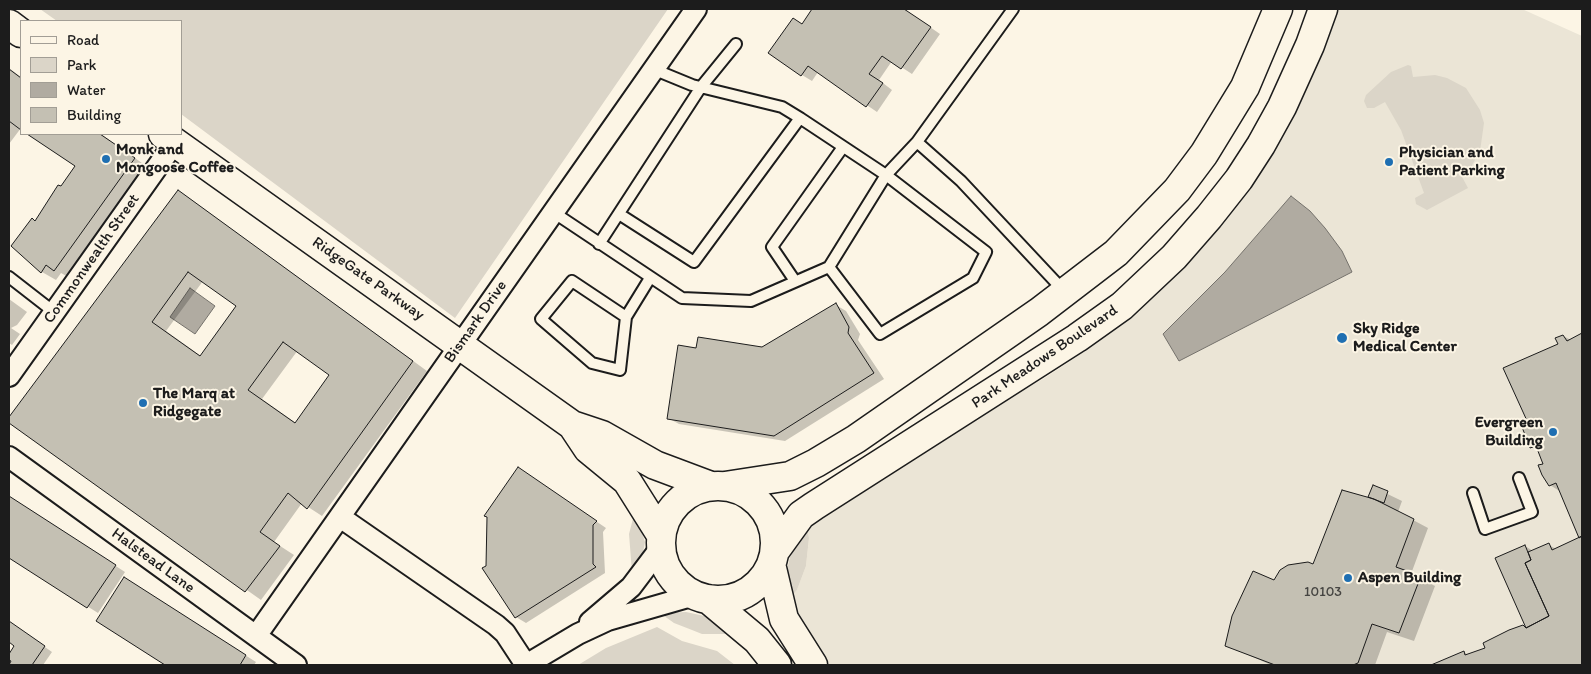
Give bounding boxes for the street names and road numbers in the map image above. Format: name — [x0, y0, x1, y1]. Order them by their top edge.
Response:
street label: Commonwealth Street — [40, 190, 144, 328]
street label: RidgeGate Parkway — [308, 233, 428, 325]
street label: Bismark Drive — [440, 277, 512, 367]
street label: Park Meadows Boulevard — [968, 301, 1122, 413]
street label: Halstead Lane — [108, 524, 198, 598]

